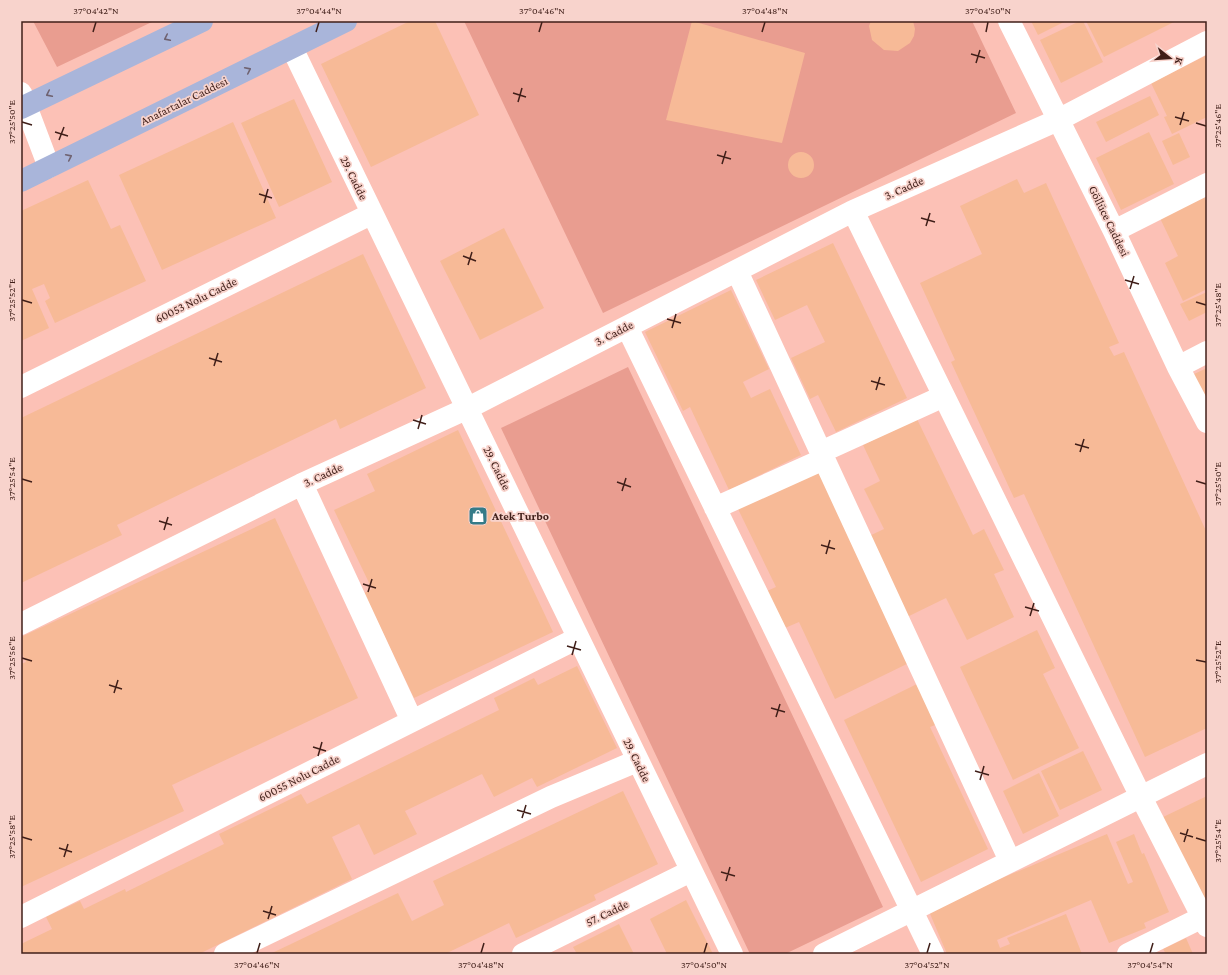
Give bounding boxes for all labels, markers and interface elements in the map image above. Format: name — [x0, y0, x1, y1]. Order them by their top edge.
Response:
text: 37°04'42"N — [73, 5, 119, 16]
text: 37°04'44"N — [296, 5, 342, 16]
text: 37°04'46"N — [519, 5, 565, 16]
text: 37°04'48"N — [742, 5, 788, 16]
text: 37°04'50"N — [965, 5, 1011, 16]
one-way arrow — [163, 33, 171, 41]
north arrow — [1150, 38, 1190, 78]
text: K — [1173, 56, 1186, 67]
one-way arrow — [244, 67, 252, 74]
street label: Anafartalar Caddesi — [138, 74, 230, 128]
one-way arrow — [46, 89, 54, 97]
text: 37°25'50"E — [6, 99, 17, 144]
text: 37°25'46"E — [1212, 104, 1223, 148]
one-way arrow — [64, 154, 72, 162]
street label: 29. Cadde — [337, 154, 371, 202]
street label: 3. Cadde — [882, 173, 926, 203]
street label: Göllüce Caddesi — [1086, 183, 1132, 259]
street label: 60053 Nolu Cadde — [153, 274, 239, 326]
text: 37°25'52"E — [6, 278, 17, 321]
text: 37°25'48"E — [1212, 282, 1223, 327]
street label: 3. Cadde — [593, 317, 635, 349]
street label: 29. Cadde — [480, 444, 514, 492]
text: 37°25'54"E — [6, 457, 17, 501]
street label: 3. Cadde — [301, 460, 345, 490]
text: 37°25'50"E — [1212, 461, 1223, 506]
shop icon: Atek Turbo — [467, 505, 489, 527]
place label: Atek Turbo — [491, 509, 549, 523]
text: 37°25'56"E — [6, 636, 17, 680]
text: 37°25'52"E — [1212, 640, 1223, 683]
street label: 29. Cadde — [620, 736, 654, 784]
street label: 60055 Nolu Cadde — [256, 752, 342, 804]
text: 37°25'58"E — [6, 815, 17, 859]
text: 37°25'54"E — [1212, 819, 1223, 863]
street label: 57. Cadde — [583, 897, 631, 929]
text: 37°04'46"N — [234, 959, 280, 970]
text: 37°04'48"N — [458, 959, 504, 970]
text: 37°04'50"N — [681, 959, 727, 970]
text: 37°04'52"N — [904, 959, 950, 970]
text: 37°04'54"N — [1127, 959, 1173, 970]

